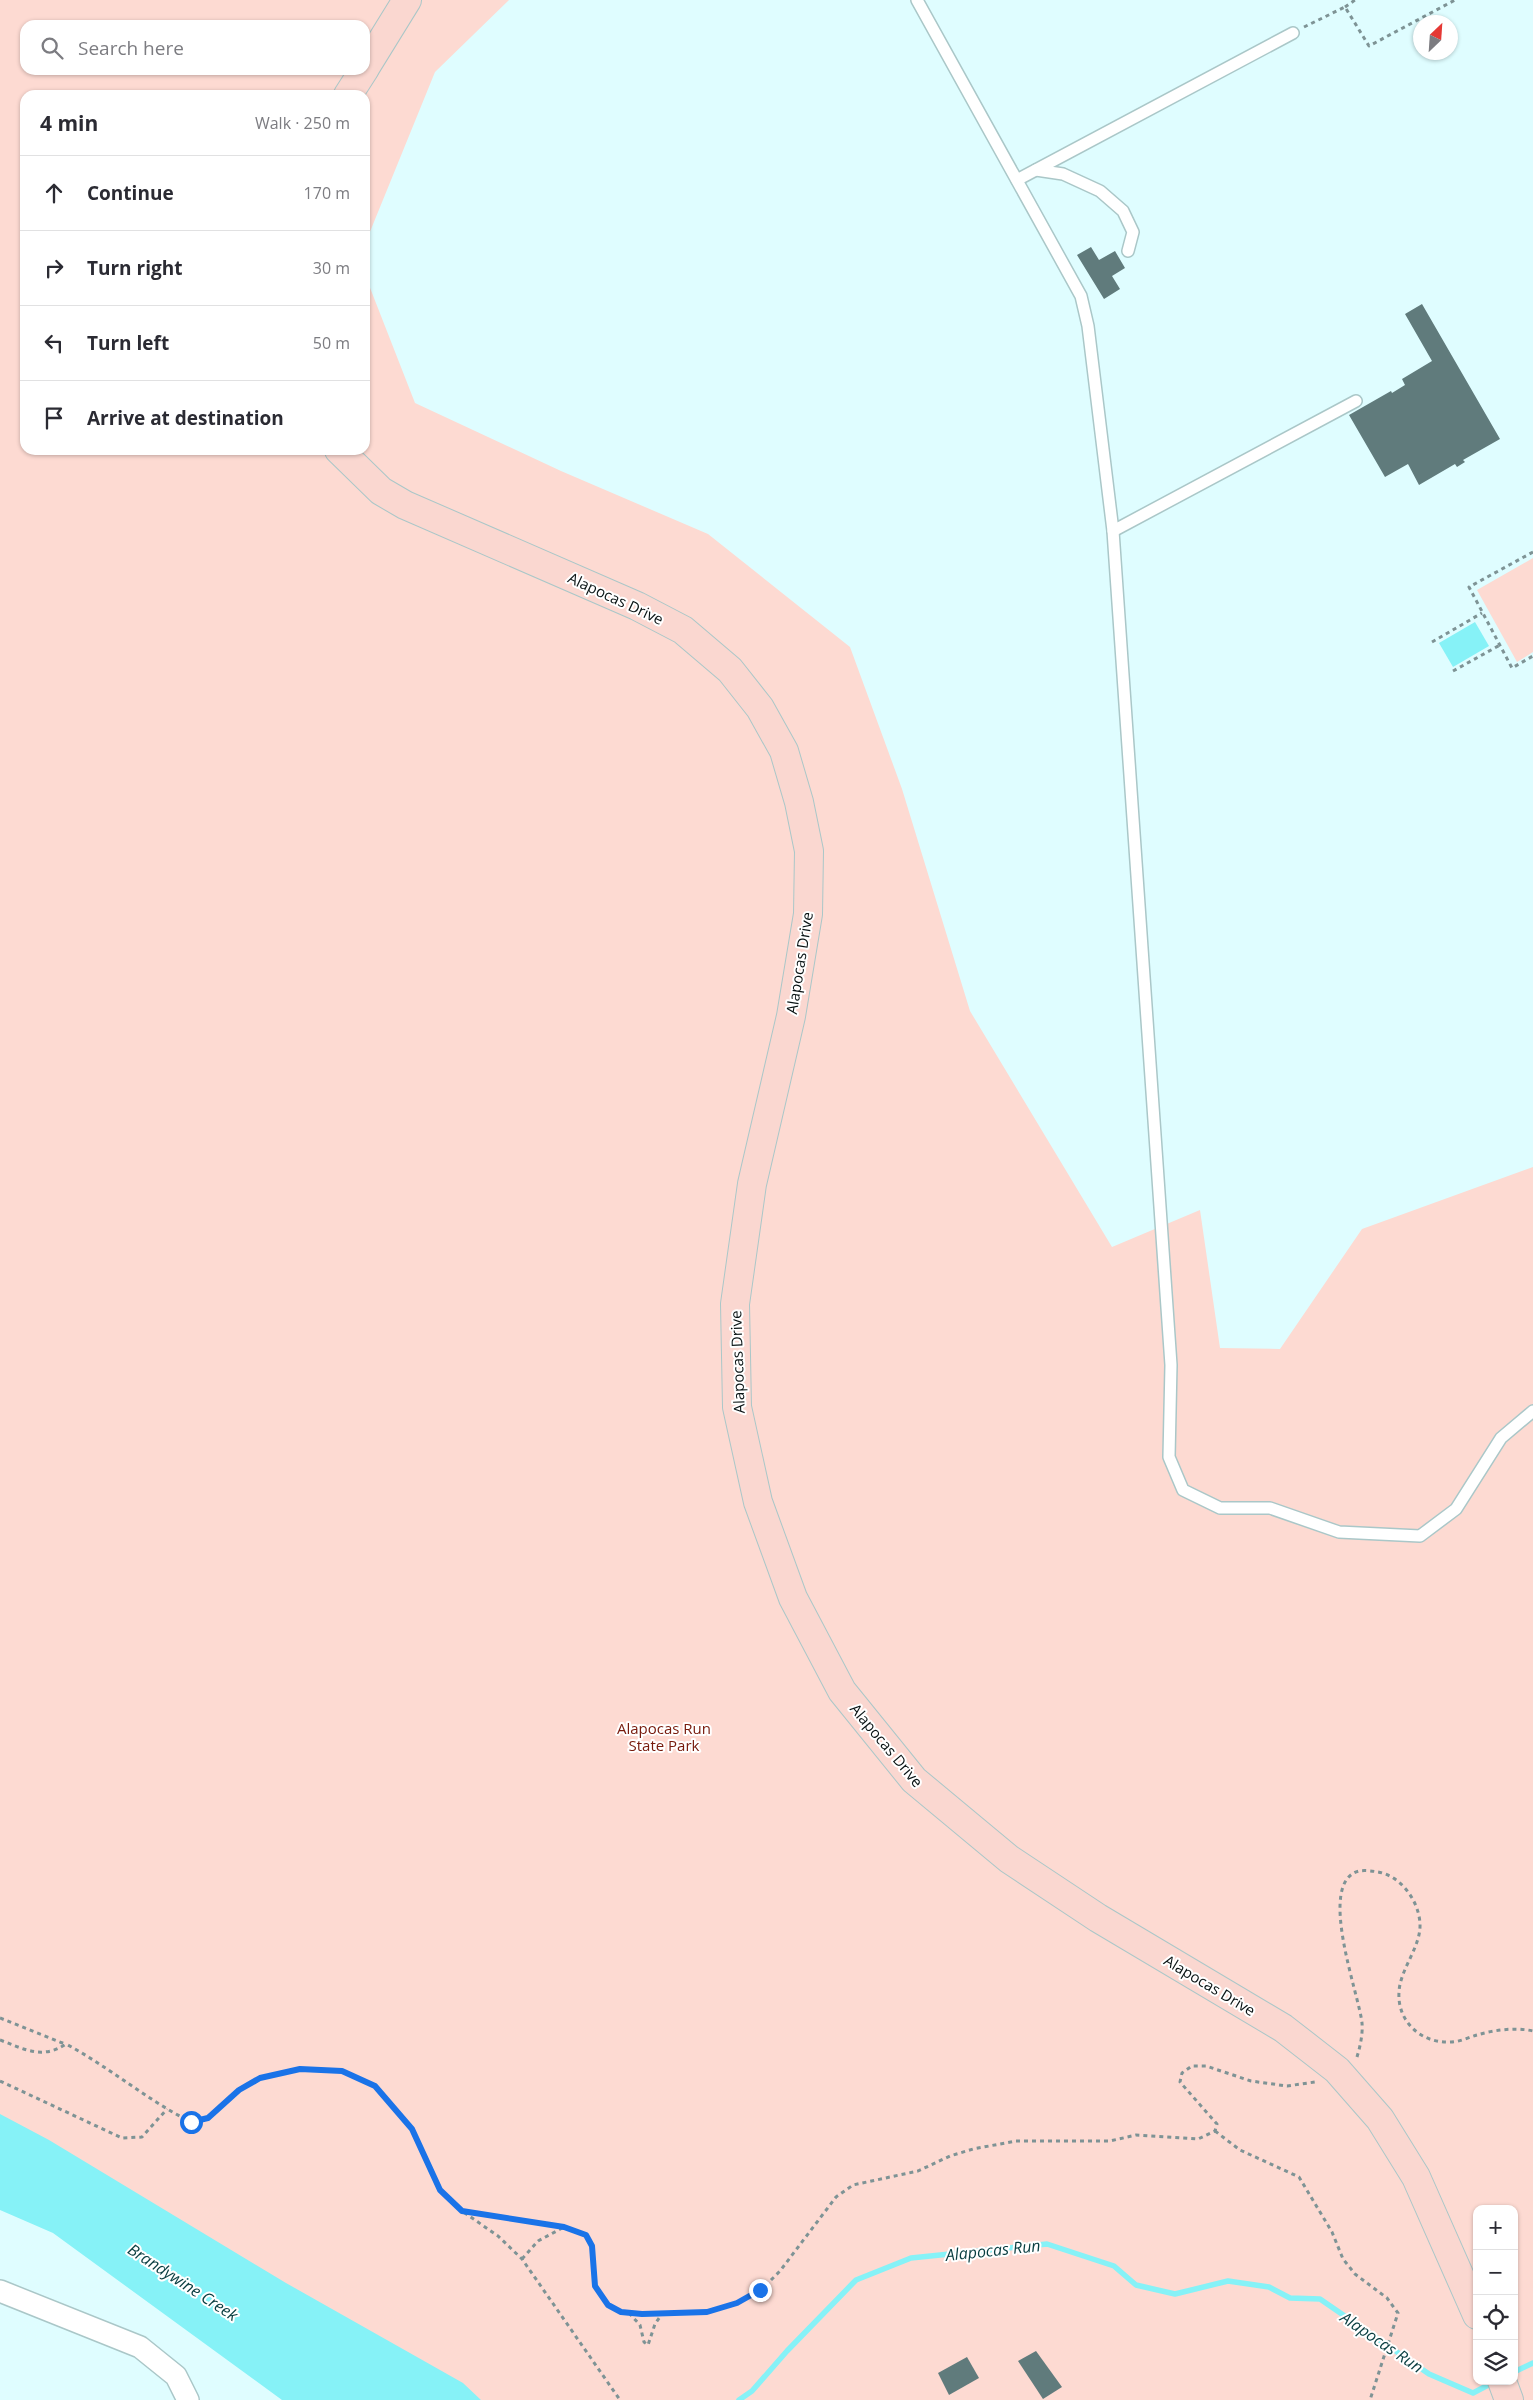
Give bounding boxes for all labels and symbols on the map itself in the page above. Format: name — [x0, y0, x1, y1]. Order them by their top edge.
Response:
north arrow — [1413, 15, 1458, 60]
street label: Alapocas Drive — [565, 567, 667, 629]
street label: Alapocas Drive — [781, 911, 817, 1015]
street label: Alapocas Drive — [725, 1310, 749, 1414]
street label: Alapocas Drive — [846, 1699, 928, 1791]
park label: Alapocas Run State Park — [617, 1718, 711, 1755]
street label: Alapocas Drive — [1161, 1950, 1259, 2020]
route start — [180, 2111, 203, 2134]
water label: Alapocas Run — [943, 2234, 1042, 2266]
water label: Brandywine Creek — [124, 2238, 243, 2326]
route end — [749, 2279, 772, 2302]
water label: Alapocas Run — [1336, 2306, 1428, 2378]

